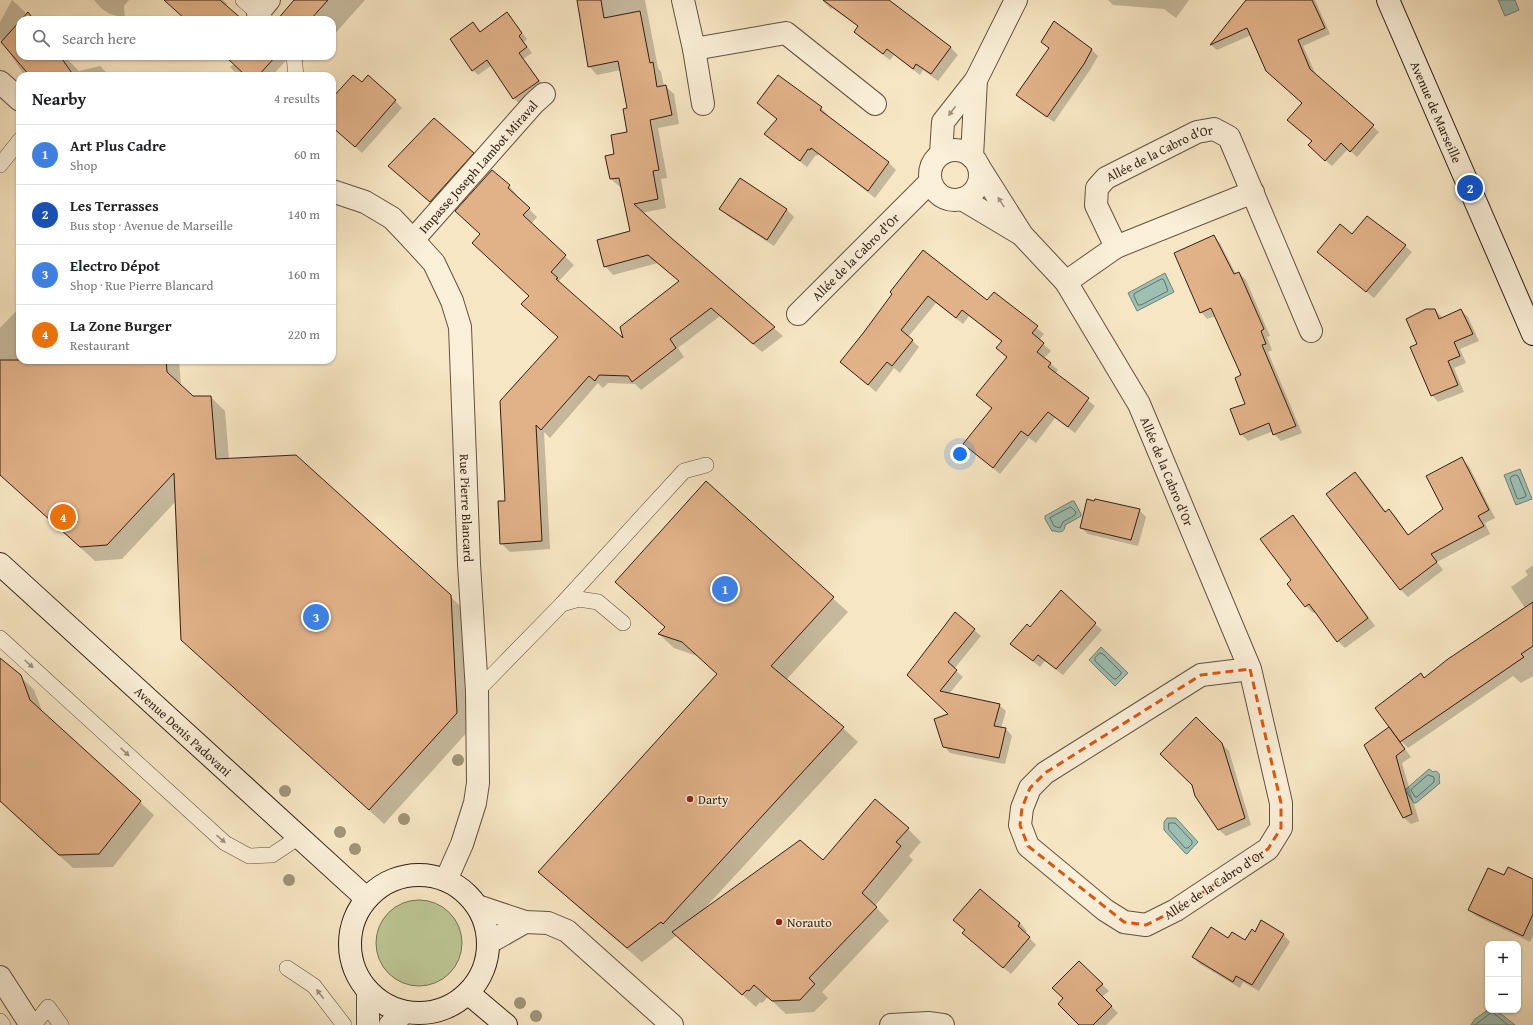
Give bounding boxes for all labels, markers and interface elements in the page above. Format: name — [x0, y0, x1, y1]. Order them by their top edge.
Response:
search box — [16, 16, 336, 60]
icon: search — [30, 27, 52, 49]
text: Search here — [62, 28, 136, 49]
street label: Avenue de Marseille — [1406, 58, 1467, 166]
text: Nearby — [32, 86, 86, 111]
text: 4 results — [274, 89, 320, 108]
street label: Impasse Joseph Lambot Miraval — [414, 96, 542, 238]
one-way arrow — [948, 105, 956, 116]
street label: Allée de la Cabro d'Or — [1103, 120, 1215, 187]
text: Art Plus Cadre — [70, 135, 166, 156]
text: 1 — [42, 145, 48, 164]
text: 60 m — [294, 145, 320, 164]
text: Shop — [70, 156, 97, 175]
pin: 2 — [1457, 173, 1483, 203]
text: Les Terrasses — [70, 195, 159, 216]
one-way arrow — [997, 196, 1005, 207]
text: 2 — [42, 205, 48, 224]
text: 140 m — [288, 205, 320, 224]
street label: Allée de la Cabro d'Or — [807, 208, 904, 305]
text: Bus stop · Avenue de Marseille — [70, 216, 233, 235]
text: Electro Dépot — [70, 255, 160, 276]
text: 3 — [42, 265, 48, 284]
text: 160 m — [288, 265, 320, 284]
text: Shop · Rue Pierre Blancard — [70, 276, 213, 295]
text: La Zone Burger — [70, 315, 172, 336]
text: 4 — [42, 325, 48, 344]
text: 220 m — [288, 325, 320, 344]
text: Restaurant — [70, 336, 130, 355]
street label: Allée de la Cabro d'Or — [1135, 414, 1198, 530]
your location — [950, 444, 970, 464]
street label: Rue Pierre Blancard — [455, 453, 478, 562]
pin: 4 — [50, 502, 76, 532]
pin: 1 — [712, 574, 738, 604]
pin: 3 — [303, 602, 329, 632]
one-way arrow — [24, 659, 34, 669]
street label: Avenue Denis Padovani — [130, 682, 236, 781]
one-way arrow — [120, 747, 130, 756]
place label: Darty — [698, 790, 729, 809]
marker: Darty — [685, 794, 695, 804]
one-way arrow — [216, 834, 226, 844]
street label: Allée de la Cabro d'Or — [1160, 844, 1269, 924]
place label: Norauto — [787, 913, 832, 932]
marker: Norauto — [774, 917, 784, 927]
map controls — [1485, 941, 1521, 1013]
button: + — [1485, 941, 1521, 977]
button: − — [1485, 977, 1521, 1013]
one-way arrow — [316, 988, 324, 999]

